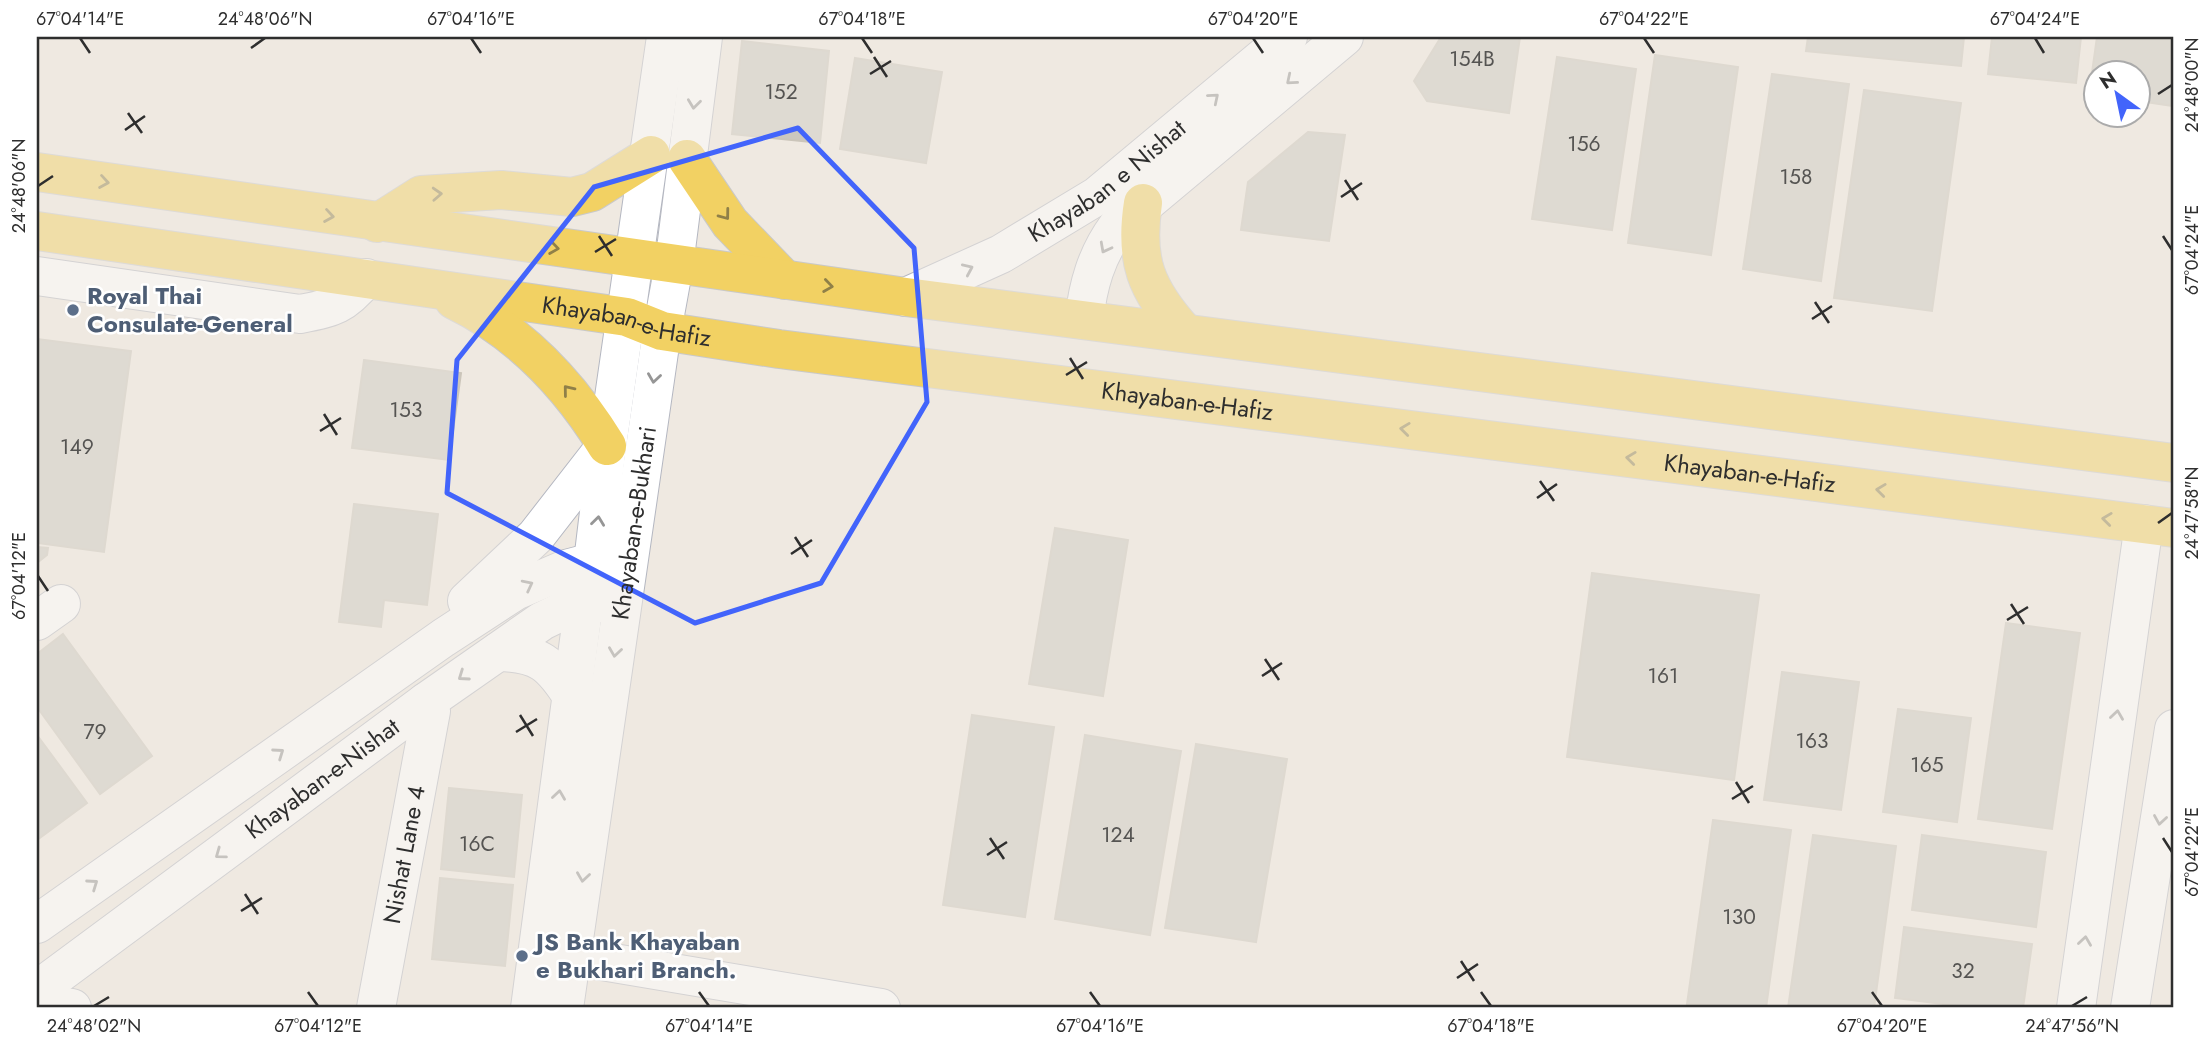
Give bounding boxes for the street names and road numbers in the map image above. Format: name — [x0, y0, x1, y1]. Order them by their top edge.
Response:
street label: Khayaban e Nishat — [1021, 111, 1193, 251]
street label: Khayaban-e-Hafiz — [540, 287, 714, 355]
street label: Khayaban-e-Hafiz — [1099, 373, 1275, 429]
street label: Khayaban-e-Bukhari — [602, 424, 665, 622]
street label: Khayaban-e-Hafiz — [1662, 445, 1838, 501]
street label: Khayaban-e-Nishat — [237, 709, 407, 847]
street label: Nishat Lane 4 — [374, 782, 434, 927]

